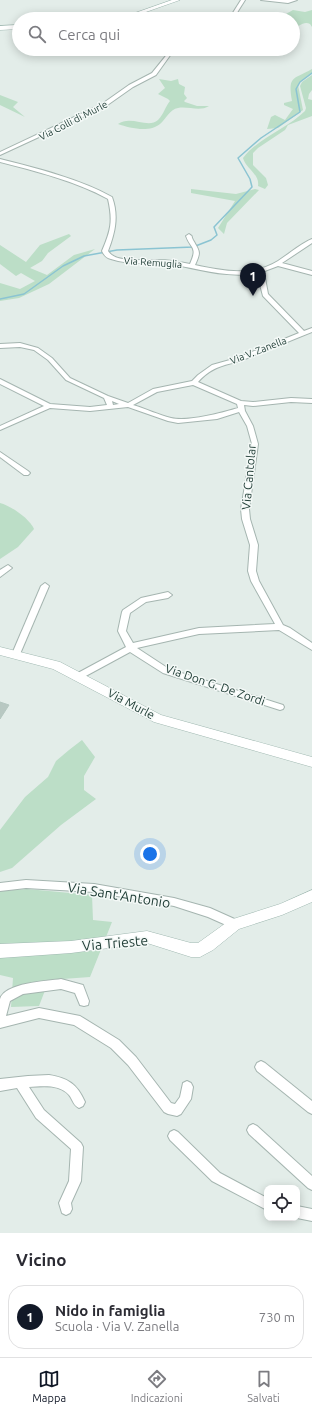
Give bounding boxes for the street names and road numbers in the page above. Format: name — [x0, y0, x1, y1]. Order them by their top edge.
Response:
street label: Via Colli di Murle — [37, 98, 109, 142]
street label: Via Remuglia — [123, 255, 183, 270]
street label: Via V. Zanella — [228, 335, 288, 366]
street label: Via Cantolar — [239, 443, 258, 510]
street label: Via Don G. De Zordi — [163, 661, 267, 708]
street label: Via Murle — [105, 686, 157, 721]
street label: Via Sant'Antonio — [66, 879, 172, 911]
street label: Via Trieste — [81, 932, 149, 954]

